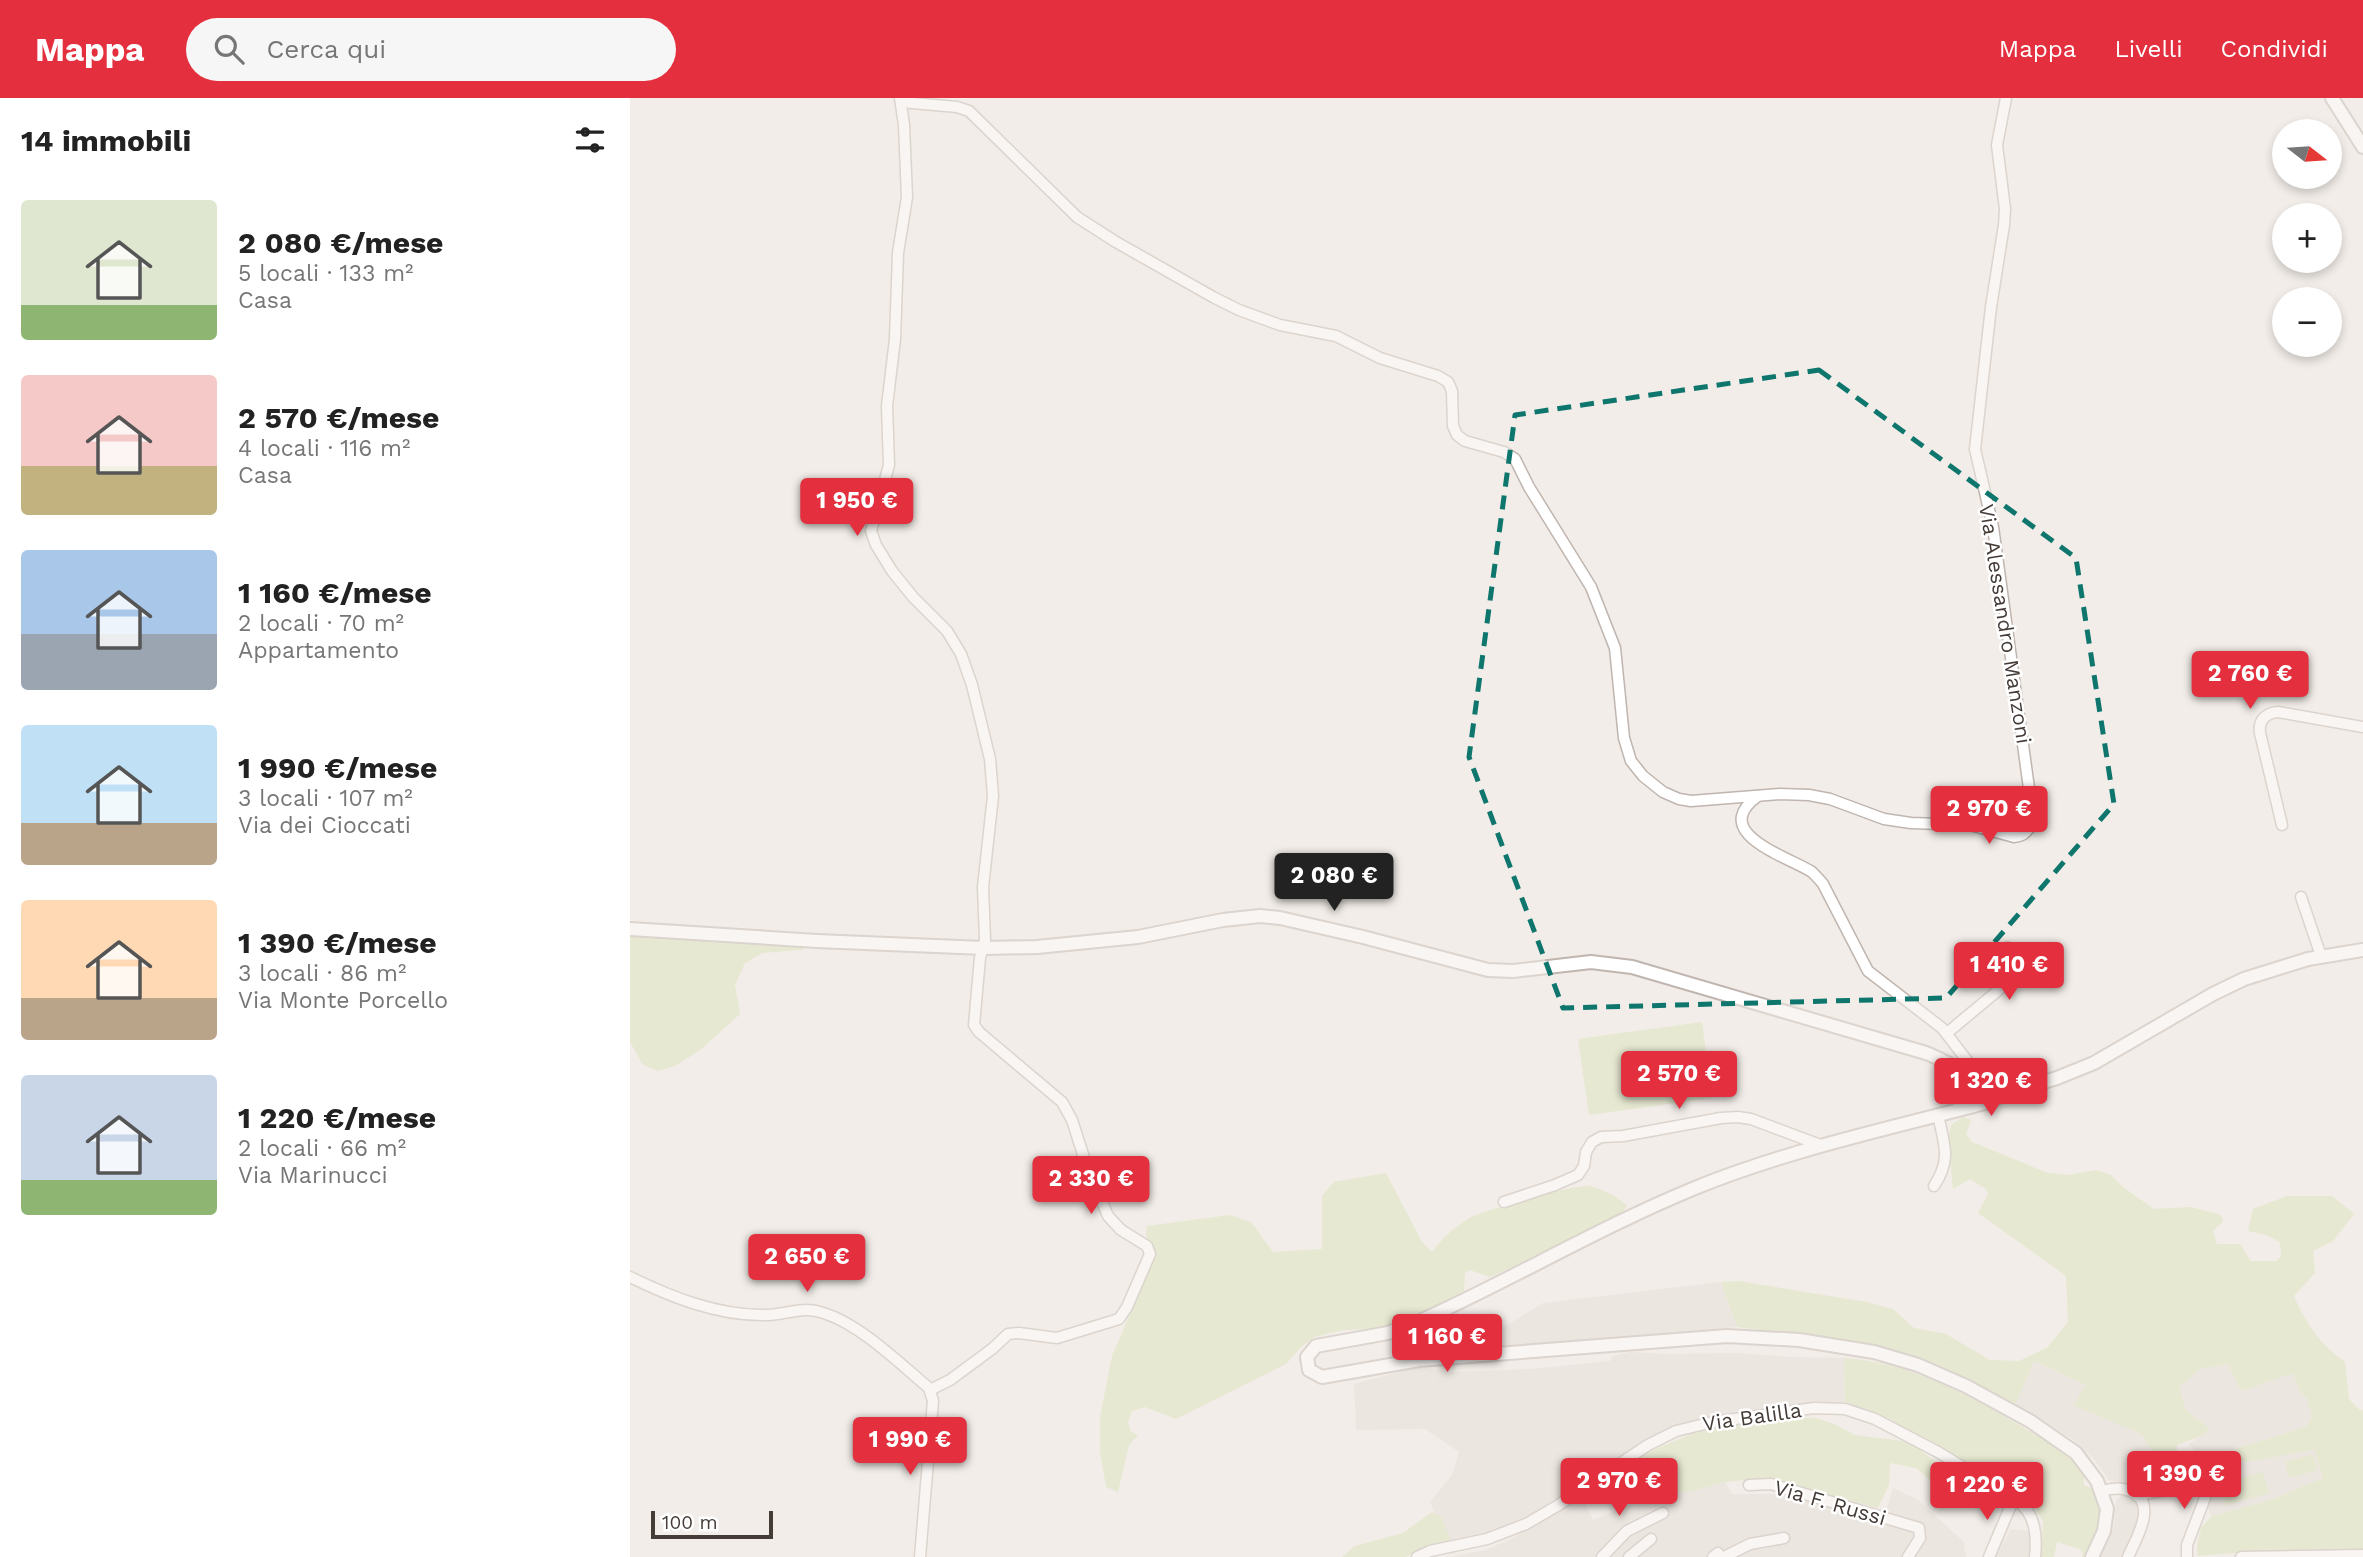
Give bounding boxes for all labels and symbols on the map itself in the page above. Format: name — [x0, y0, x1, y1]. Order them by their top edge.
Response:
north arrow — [2272, 119, 2342, 189]
pin: 1 950 € — [792, 478, 922, 538]
street label: Via Alessandro Manzoni — [1974, 502, 2037, 746]
pin: 2 760 € — [2185, 652, 2315, 711]
pin: 2 970 € — [1924, 786, 2054, 846]
pin: 2 080 € — [1269, 854, 1399, 913]
pin: 1 410 € — [1944, 942, 2074, 1002]
pin: 2 570 € — [1614, 1052, 1744, 1111]
pin: 1 320 € — [1926, 1058, 2056, 1118]
pin: 2 330 € — [1026, 1156, 1156, 1216]
pin: 2 650 € — [742, 1234, 872, 1294]
pin: 1 160 € — [1382, 1314, 1512, 1374]
street label: Via Balilla — [1701, 1397, 1803, 1436]
pin: 1 990 € — [845, 1418, 975, 1477]
pin: 1 390 € — [2119, 1452, 2249, 1511]
pin: 2 970 € — [1554, 1458, 1684, 1518]
pin: 1 220 € — [1922, 1462, 2052, 1522]
street label: Via F. Russi — [1771, 1475, 1889, 1530]
scale bar — [651, 1508, 774, 1540]

